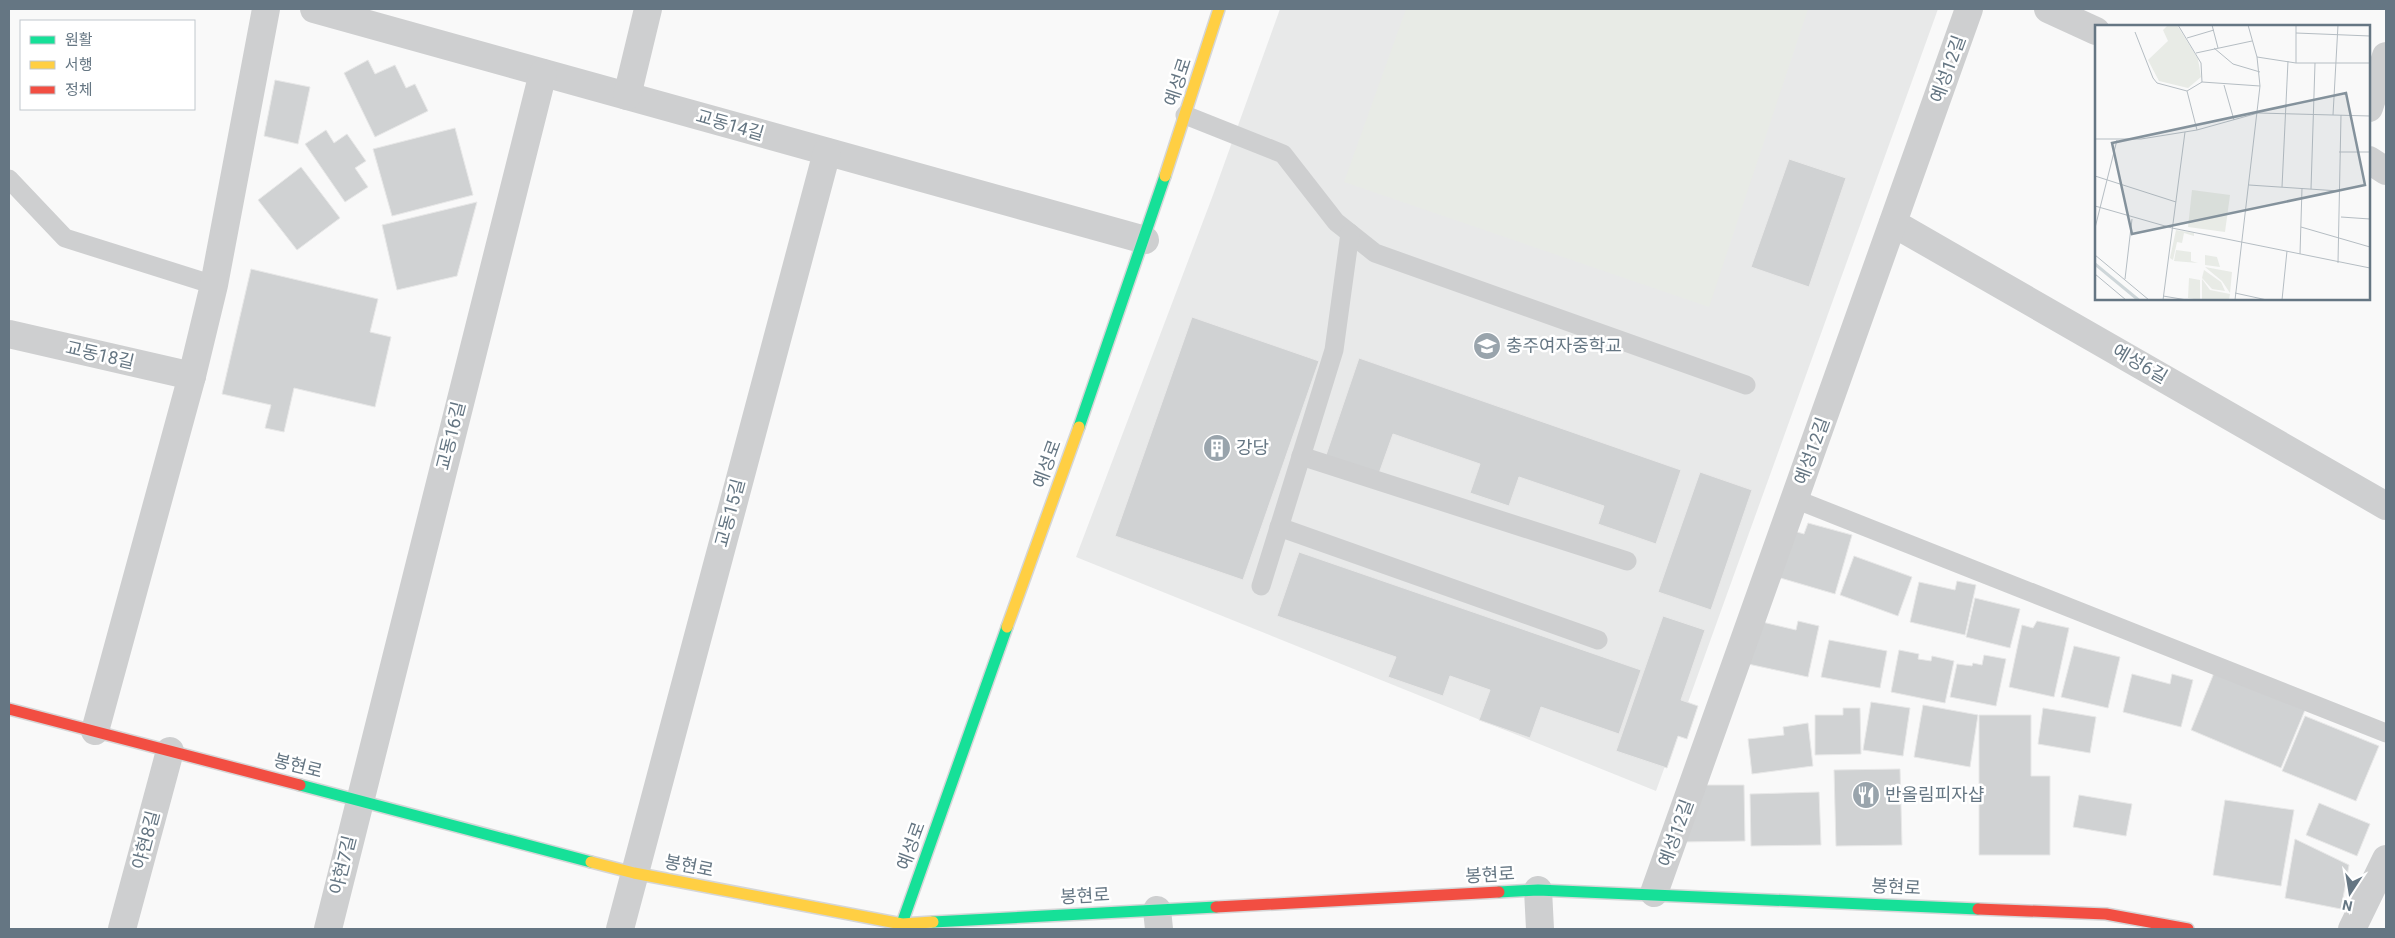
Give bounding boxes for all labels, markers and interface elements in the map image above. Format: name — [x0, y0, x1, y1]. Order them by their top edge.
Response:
legend — [20, 20, 195, 110]
inset map — [2095, 25, 2370, 300]
text: 원활 — [65, 31, 93, 49]
street label: 예성12길 — [1926, 32, 1969, 105]
street label: 예성로 — [1160, 55, 1195, 109]
text: 서행 — [65, 56, 93, 74]
text: 정체 — [65, 81, 93, 99]
street label: 교동14길 — [694, 105, 767, 144]
school or university icon: 충주여자중학교 — [1472, 331, 1502, 361]
place label: 충주여자중학교 — [1506, 335, 1622, 356]
street label: 교동18길 — [64, 336, 137, 373]
street label: 예성6길 — [2109, 340, 2171, 388]
street label: 교동16길 — [432, 399, 469, 472]
street label: 예성12길 — [1790, 414, 1833, 487]
building icon: 강당 — [1202, 433, 1232, 463]
street label: 예성로 — [1028, 437, 1065, 491]
place label: 강당 — [1236, 437, 1269, 458]
street label: 교동15길 — [710, 476, 749, 549]
street label: 봉현로 — [271, 749, 325, 782]
restaurant icon: 반올림피자샵 — [1851, 780, 1881, 810]
place label: 반올림피자샵 — [1885, 784, 1984, 805]
street label: 예성12길 — [1654, 796, 1697, 869]
street label: 야현8길 — [128, 808, 163, 871]
street label: 예성로 — [892, 819, 929, 873]
street label: 야현7길 — [325, 833, 360, 896]
street label: 봉현로 — [663, 850, 715, 881]
street label: 봉현로 — [1465, 863, 1515, 886]
north arrow — [2325, 868, 2375, 918]
street label: 봉현로 — [1871, 875, 1921, 898]
street label: 봉현로 — [1060, 884, 1110, 907]
text: N — [2341, 897, 2354, 915]

